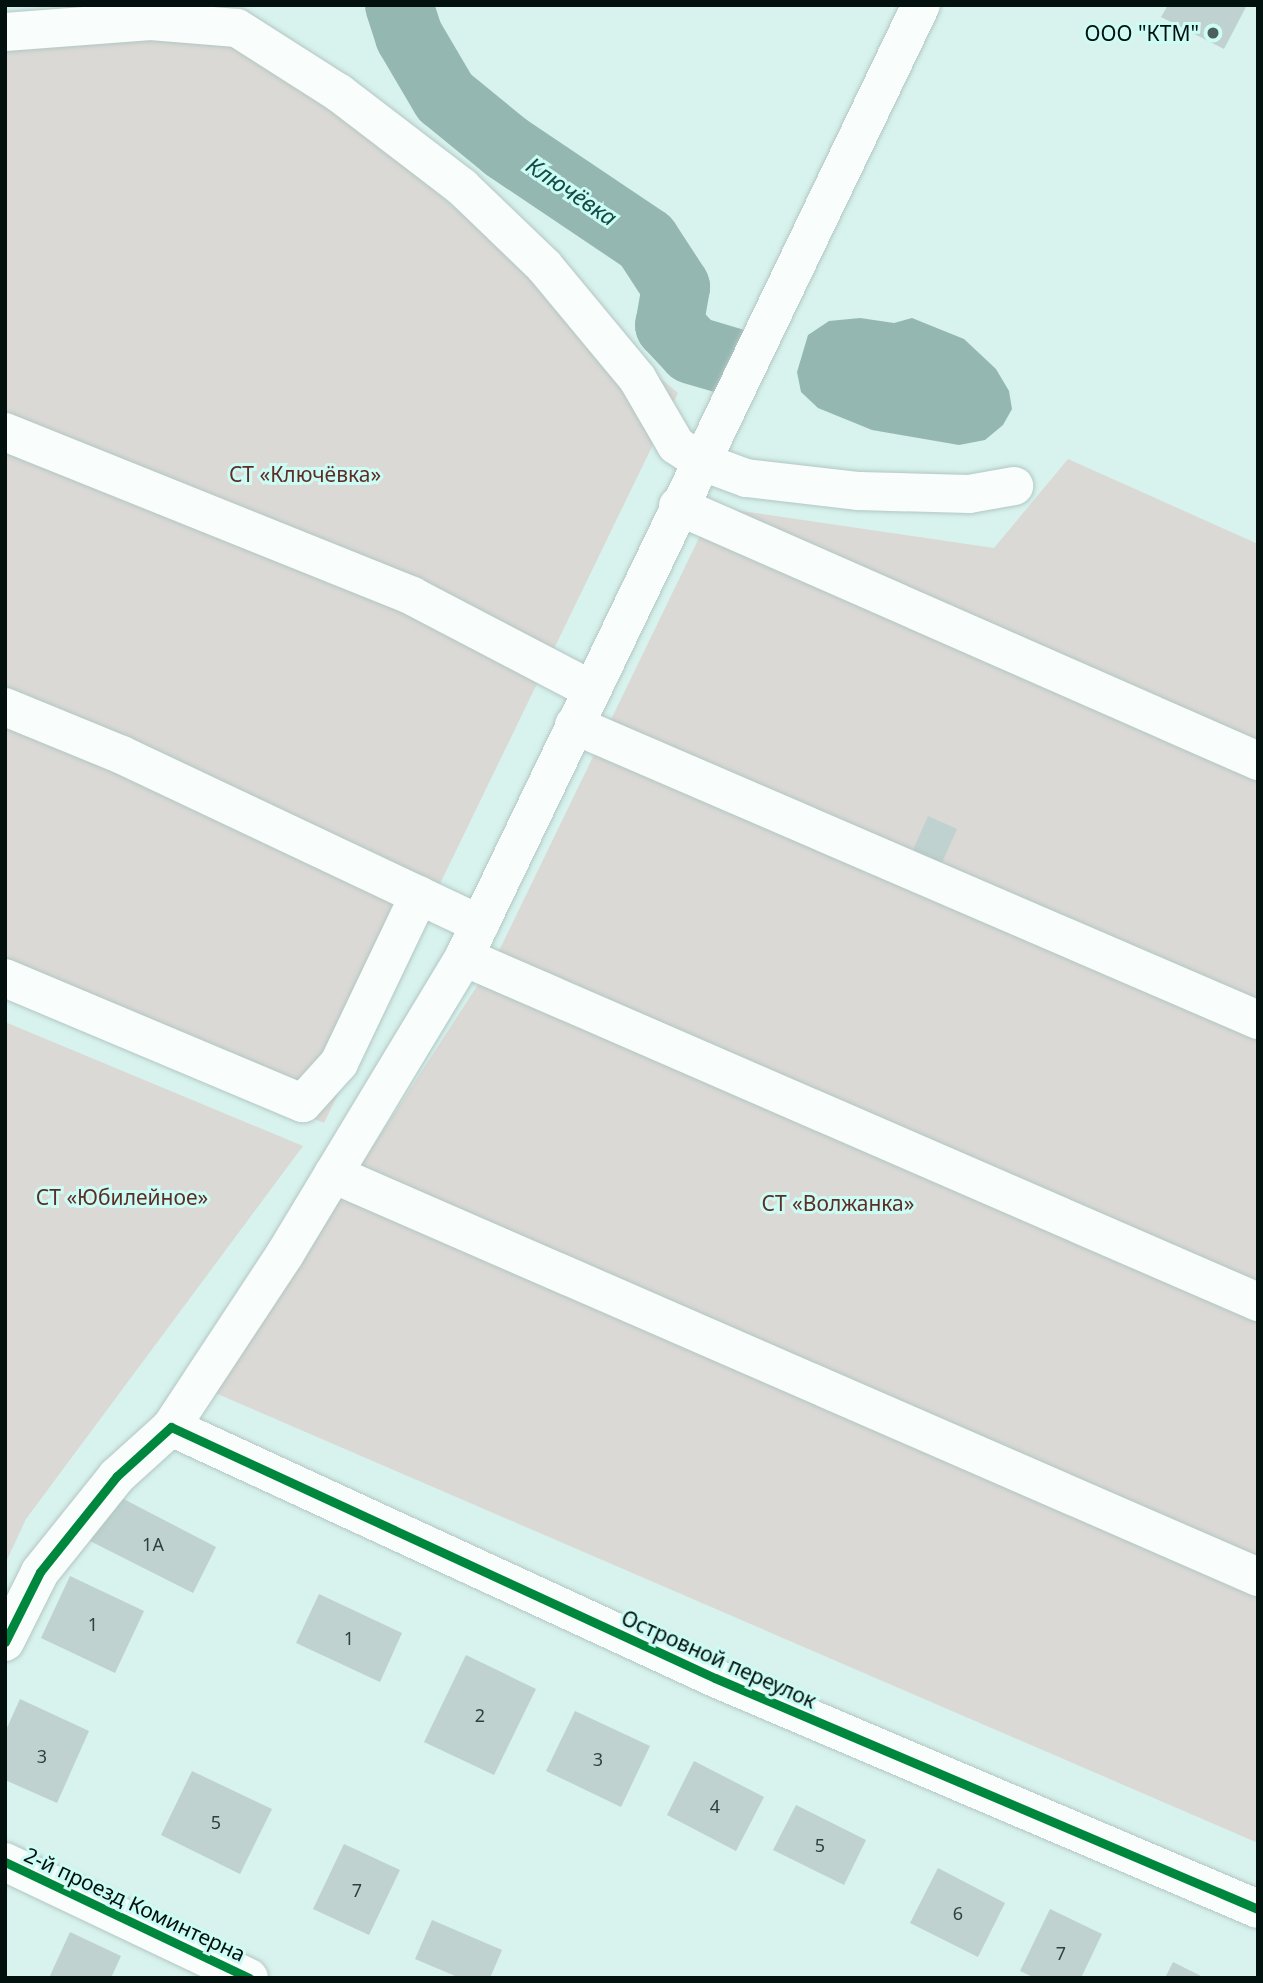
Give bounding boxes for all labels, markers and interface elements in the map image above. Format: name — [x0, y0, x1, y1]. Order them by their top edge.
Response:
place label: ООО "КТМ" — [1085, 20, 1199, 46]
marker: ООО "КТМ" — [1205, 25, 1221, 41]
water label: Ключёвка — [521, 151, 623, 231]
park label: СТ «Ключёвка» — [229, 461, 381, 487]
park label: СТ «Юбилейное» — [36, 1184, 208, 1210]
park label: СТ «Волжанка» — [762, 1190, 914, 1216]
house number: 1А — [142, 1533, 164, 1555]
street label: Островной переулок — [618, 1605, 820, 1713]
house number: 1 — [88, 1613, 98, 1635]
house number: 1 — [344, 1627, 354, 1649]
house number: 2 — [475, 1704, 485, 1726]
house number: 3 — [37, 1745, 47, 1767]
house number: 3 — [593, 1748, 603, 1770]
house number: 4 — [710, 1795, 720, 1817]
house number: 5 — [211, 1811, 221, 1833]
house number: 5 — [815, 1834, 825, 1856]
street label: 2-й проезд Коминтерна — [20, 1842, 250, 1966]
house number: 7 — [352, 1879, 362, 1901]
house number: 6 — [953, 1902, 963, 1924]
house number: 7 — [1056, 1942, 1066, 1964]

